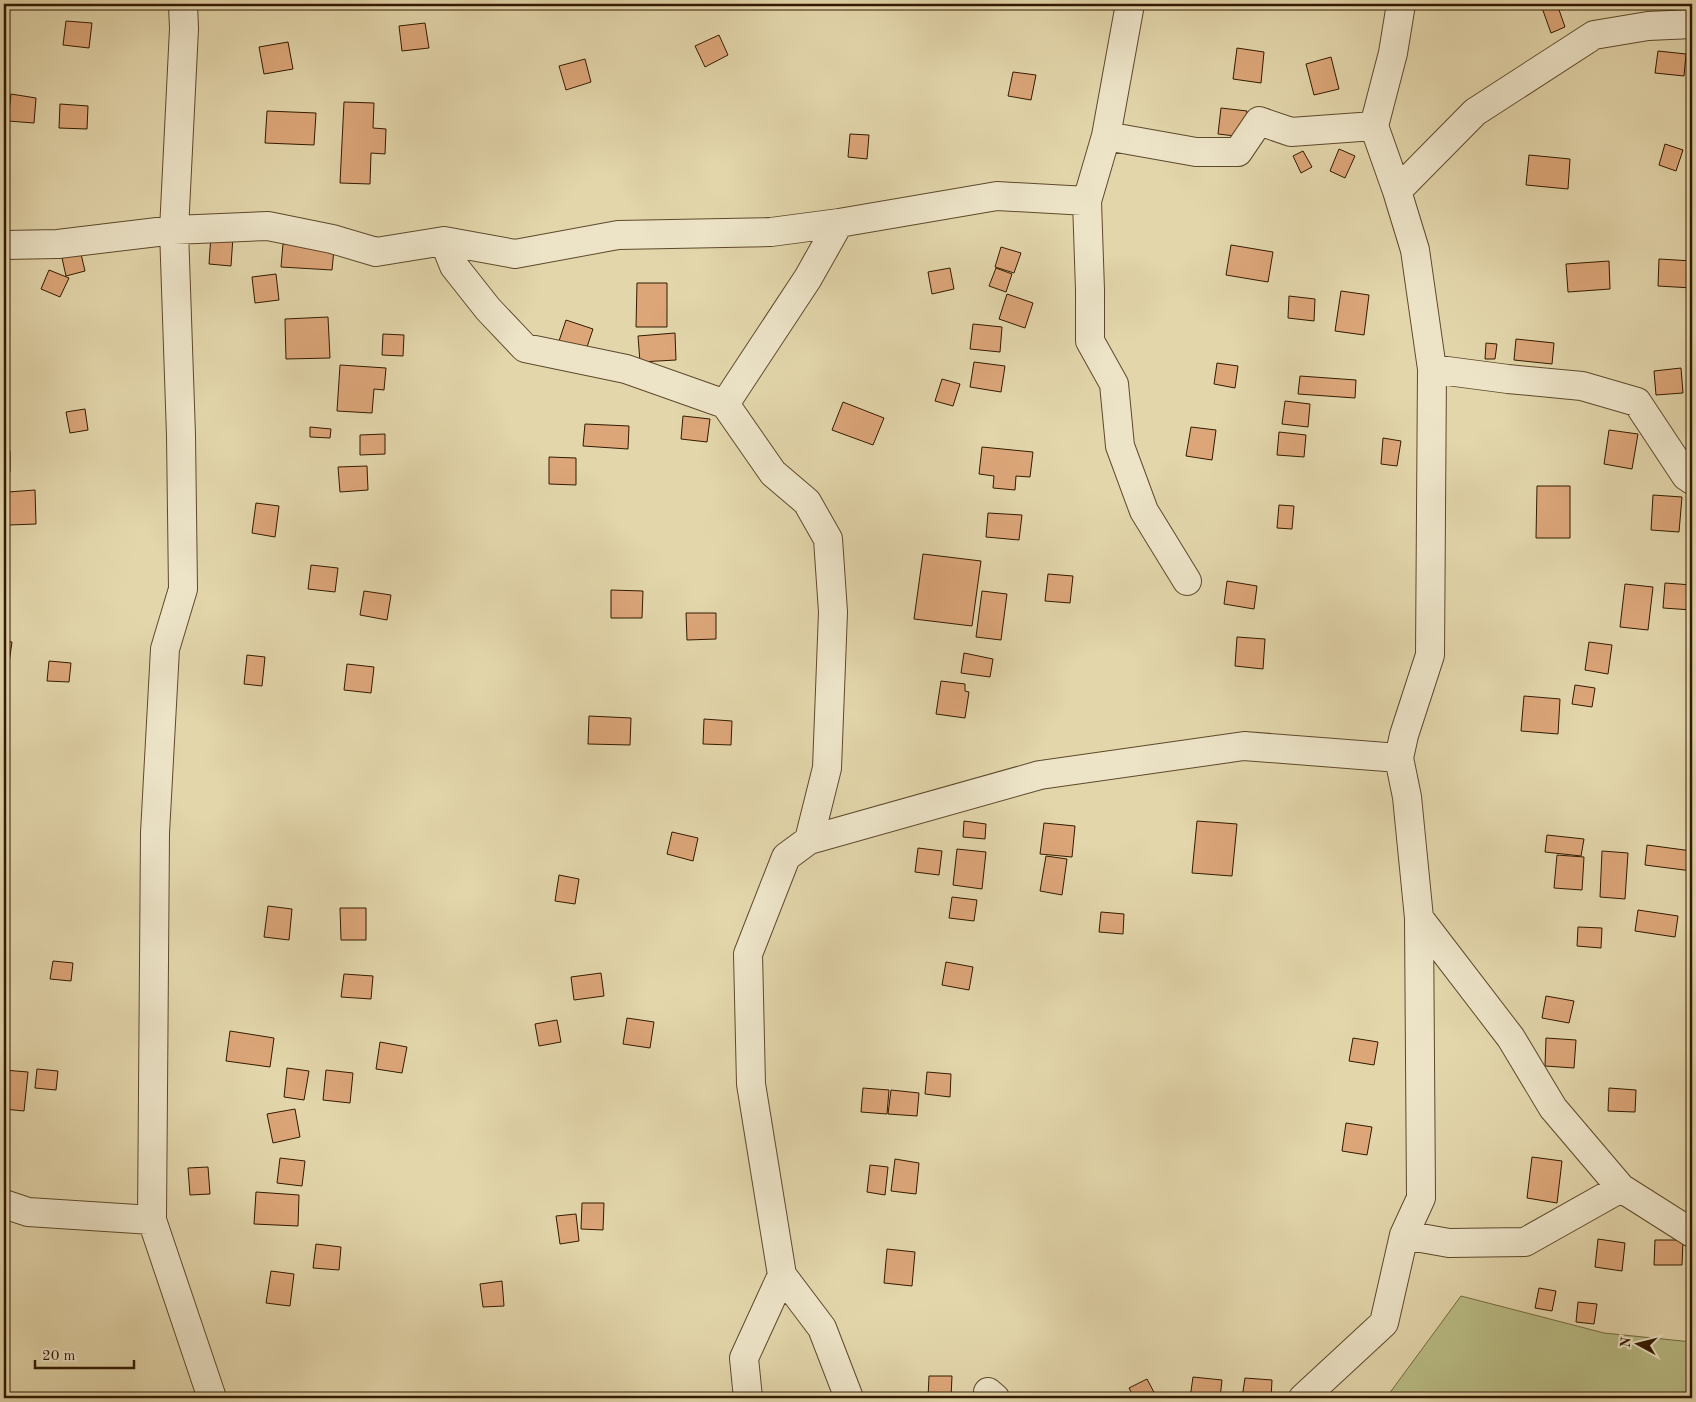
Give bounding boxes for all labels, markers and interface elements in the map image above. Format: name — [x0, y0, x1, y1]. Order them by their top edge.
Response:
north arrow — [1614, 1320, 1664, 1370]
text: N — [1618, 1336, 1634, 1349]
scale bar — [35, 1337, 134, 1369]
text: 20 m — [42, 1349, 76, 1364]

